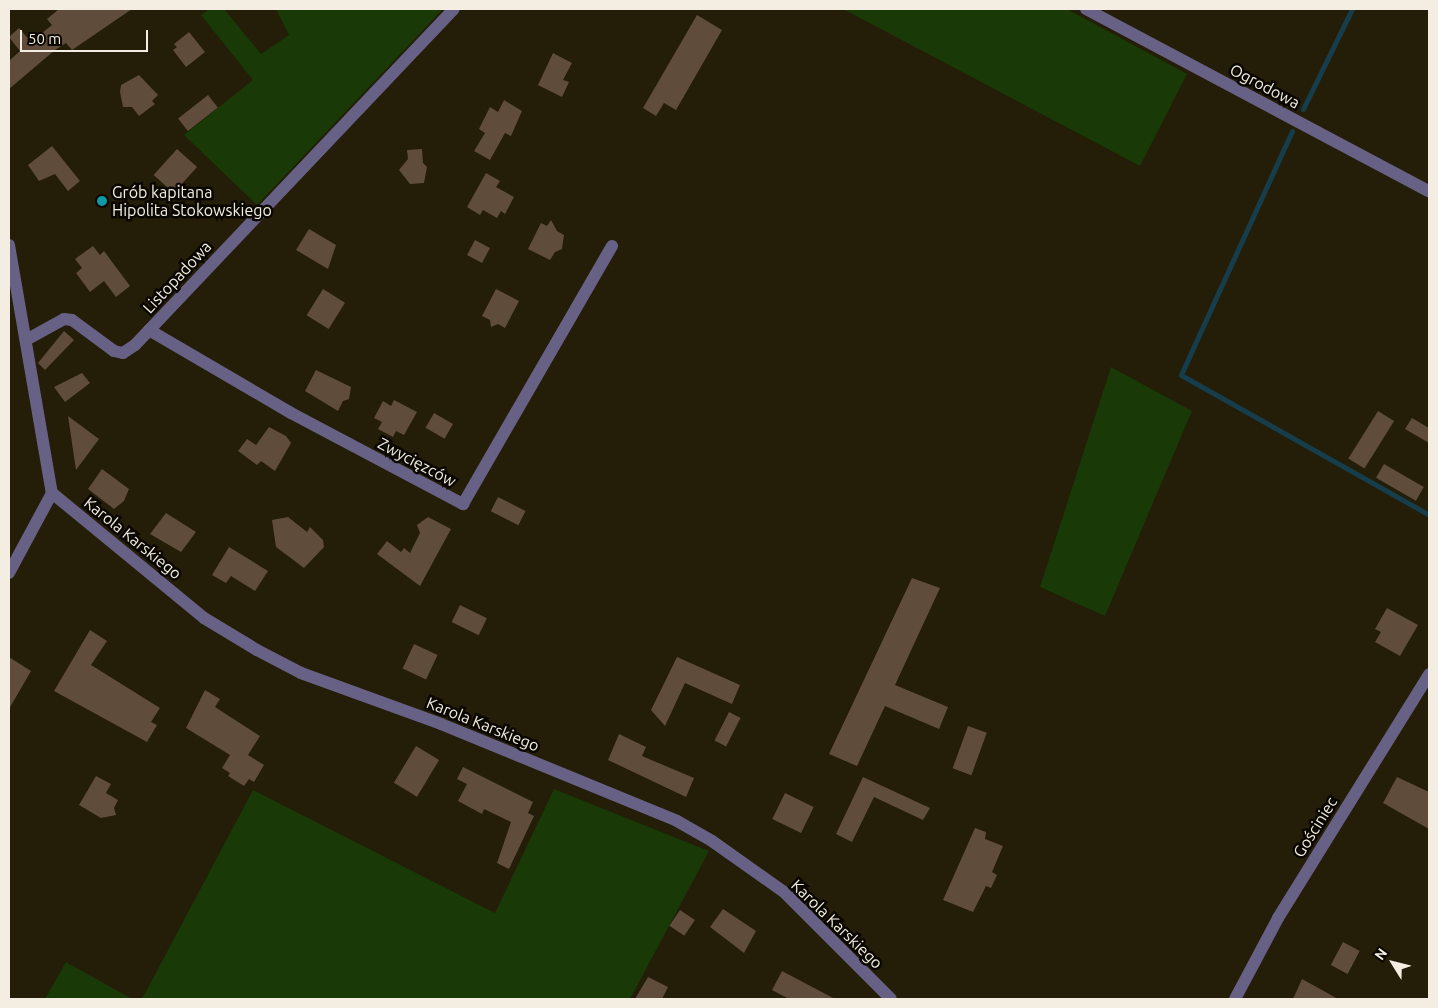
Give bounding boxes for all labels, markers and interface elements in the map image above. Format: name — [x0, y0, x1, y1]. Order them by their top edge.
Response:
scale bar — [22, 20, 150, 52]
text: 50 m — [28, 30, 61, 47]
street label: Ogrodowa — [1227, 60, 1303, 112]
place label: Grób kapitana Hipolita Stokowskiego — [112, 182, 272, 220]
marker: Grób kapitana Hipolita Stokowskiego — [96, 195, 108, 207]
street label: Listopadowa — [139, 237, 215, 317]
street label: Zwycięzców — [375, 433, 459, 491]
street label: Karola Karskiego — [80, 493, 186, 583]
street label: Karola Karskiego — [424, 693, 542, 755]
street label: Gościniec — [1289, 793, 1341, 861]
street label: Karola Karskiego — [787, 875, 887, 973]
north arrow — [1368, 938, 1418, 988]
text: N — [1371, 945, 1390, 963]

